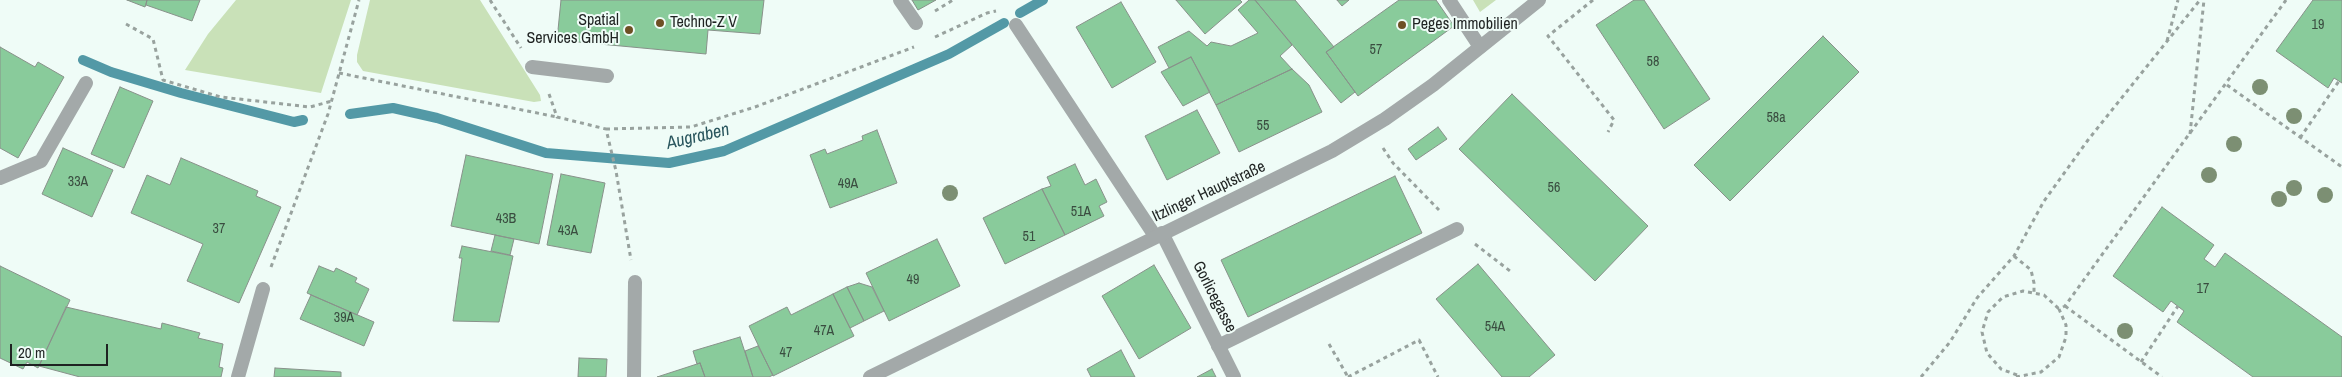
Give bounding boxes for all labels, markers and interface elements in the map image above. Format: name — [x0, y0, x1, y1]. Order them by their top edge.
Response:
place label: Spatial Services GmbH — [526, 11, 619, 49]
place label: Techno-Z V — [670, 13, 737, 33]
place label: Peges Immobilien — [1412, 15, 1518, 35]
marker: Techno-Z V — [654, 17, 666, 29]
house number: 19 — [2312, 17, 2324, 33]
marker: Peges Immobilien — [1396, 19, 1408, 31]
marker: Spatial Services GmbH — [623, 24, 635, 36]
house number: 57 — [1370, 42, 1382, 58]
house number: 58 — [1647, 54, 1659, 70]
house number: 58a — [1766, 110, 1786, 126]
house number: 55 — [1257, 118, 1269, 134]
water label: Augraben — [664, 119, 732, 155]
street label: Itzlinger Hauptstraße — [1149, 157, 1269, 227]
house number: 33A — [68, 174, 88, 190]
house number: 49A — [838, 176, 858, 192]
house number: 56 — [1548, 180, 1560, 196]
house number: 51A — [1071, 204, 1091, 220]
house number: 43B — [496, 211, 516, 227]
house number: 37 — [213, 221, 225, 237]
house number: 43A — [558, 223, 578, 239]
house number: 51 — [1023, 229, 1035, 245]
street label: Gorlicegasse — [1188, 258, 1240, 336]
house number: 49 — [907, 272, 919, 288]
house number: 17 — [2197, 281, 2209, 297]
house number: 39A — [334, 310, 354, 326]
house number: 54A — [1485, 319, 1505, 335]
house number: 47A — [814, 323, 834, 339]
scale bar — [12, 334, 110, 366]
text: 20 m — [18, 342, 45, 363]
house number: 47 — [780, 345, 792, 361]

